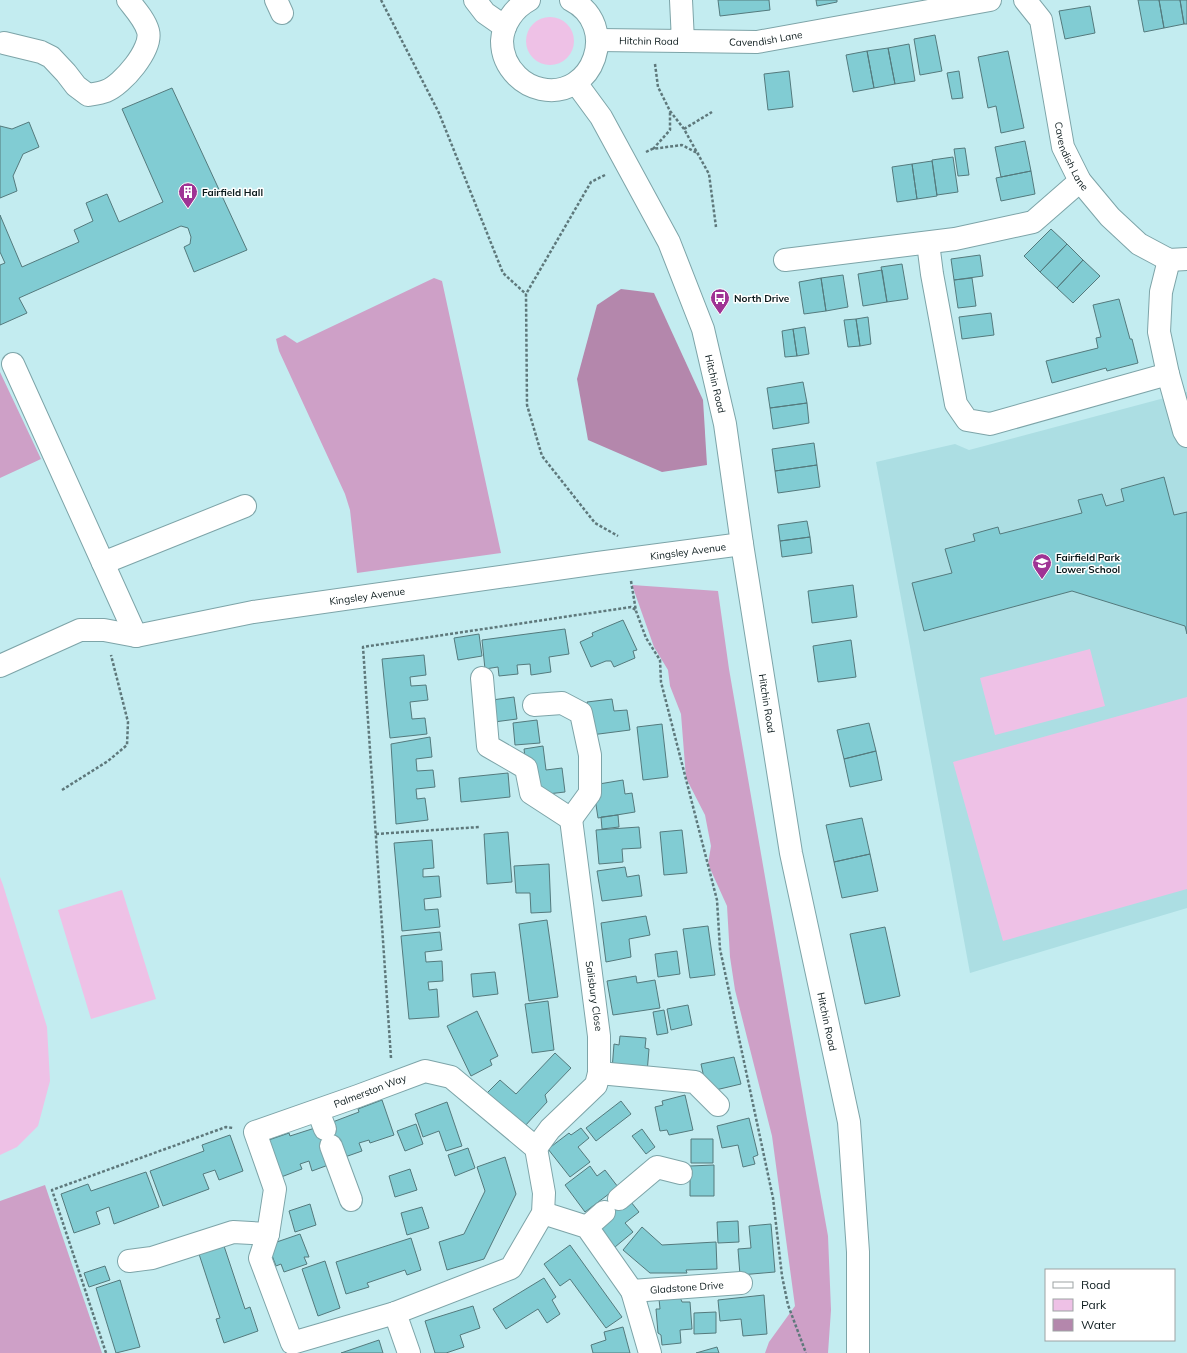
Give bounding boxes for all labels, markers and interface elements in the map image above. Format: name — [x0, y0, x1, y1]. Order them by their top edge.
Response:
street label: Cavendish Lane — [729, 27, 803, 49]
street label: Hitchin Road — [619, 34, 679, 47]
street label: Cavendish Lane — [1052, 121, 1092, 193]
building icon: Fairfield Hall — [177, 181, 199, 209]
place label: Fairfield Hall — [202, 186, 263, 199]
bus stop icon: North Drive — [709, 287, 731, 315]
place label: North Drive — [734, 292, 790, 305]
street label: Hitchin Road — [703, 353, 729, 414]
street label: Kingsley Avenue — [649, 540, 727, 563]
place label: Fairfield Park Lower School — [1056, 551, 1120, 576]
school or university icon: Fairfield Park Lower School — [1031, 552, 1053, 580]
street label: Kingsley Avenue — [328, 584, 406, 608]
street label: Hitchin Road — [756, 673, 778, 734]
street label: Salisbury Close — [583, 960, 605, 1032]
street label: Hitchin Road — [815, 991, 840, 1052]
street label: Palmerston Way — [332, 1071, 409, 1111]
legend — [1045, 1269, 1175, 1341]
text: Road — [1081, 1277, 1110, 1292]
street label: Gladstone Drive — [649, 1278, 724, 1296]
text: Park — [1081, 1297, 1107, 1312]
text: Water — [1081, 1317, 1117, 1332]

